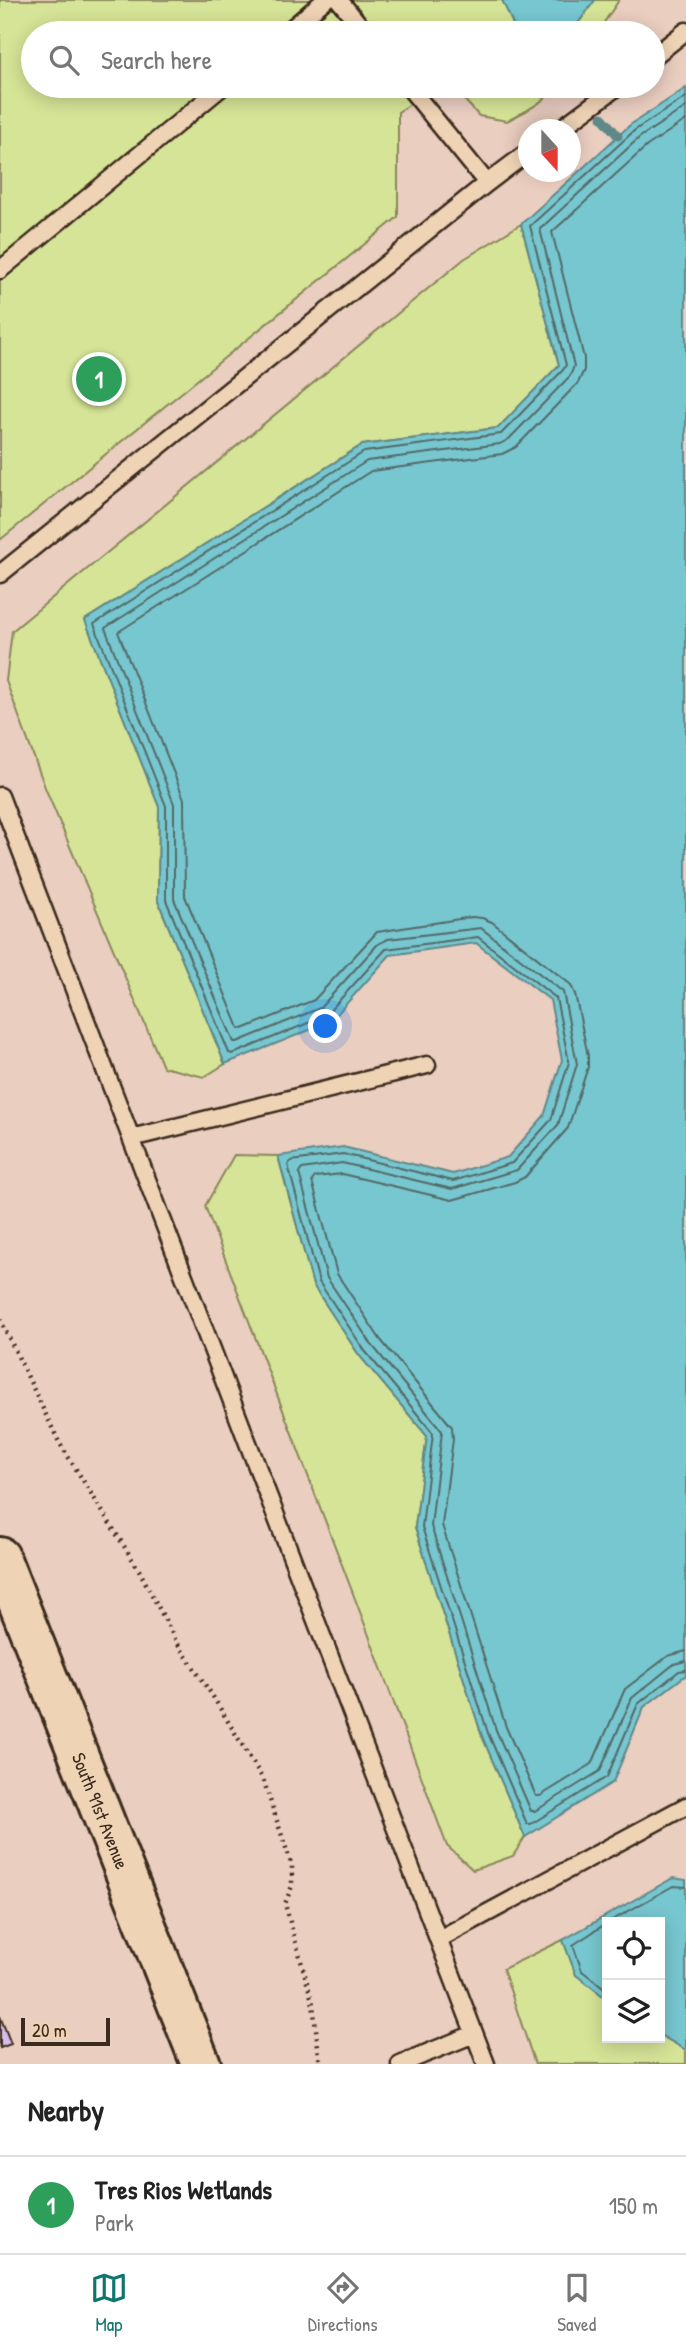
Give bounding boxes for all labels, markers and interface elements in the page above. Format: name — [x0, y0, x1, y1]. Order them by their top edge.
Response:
search box — [21, 21, 665, 98]
icon: search — [45, 41, 83, 79]
text: Search here — [101, 42, 212, 77]
north arrow — [518, 119, 581, 182]
pin: 1 — [76, 353, 122, 405]
your location — [308, 1009, 342, 1043]
street label: South 91st Avenue — [66, 1749, 136, 1873]
map controls — [602, 1917, 665, 2043]
button: locate — [602, 1917, 665, 1980]
button: layers — [602, 1980, 665, 2043]
scale bar — [21, 2015, 110, 2047]
text: 20 m — [32, 2017, 67, 2043]
text: Nearby — [28, 2090, 104, 2130]
text: Tres Rios Wetlands — [95, 2172, 272, 2207]
text: 1 — [47, 2190, 55, 2221]
text: 150 m — [609, 2190, 658, 2221]
text: Park — [95, 2207, 133, 2238]
tab: Map — [90, 2269, 128, 2337]
tab: Directions — [308, 2269, 378, 2337]
tab: Saved — [557, 2269, 596, 2337]

